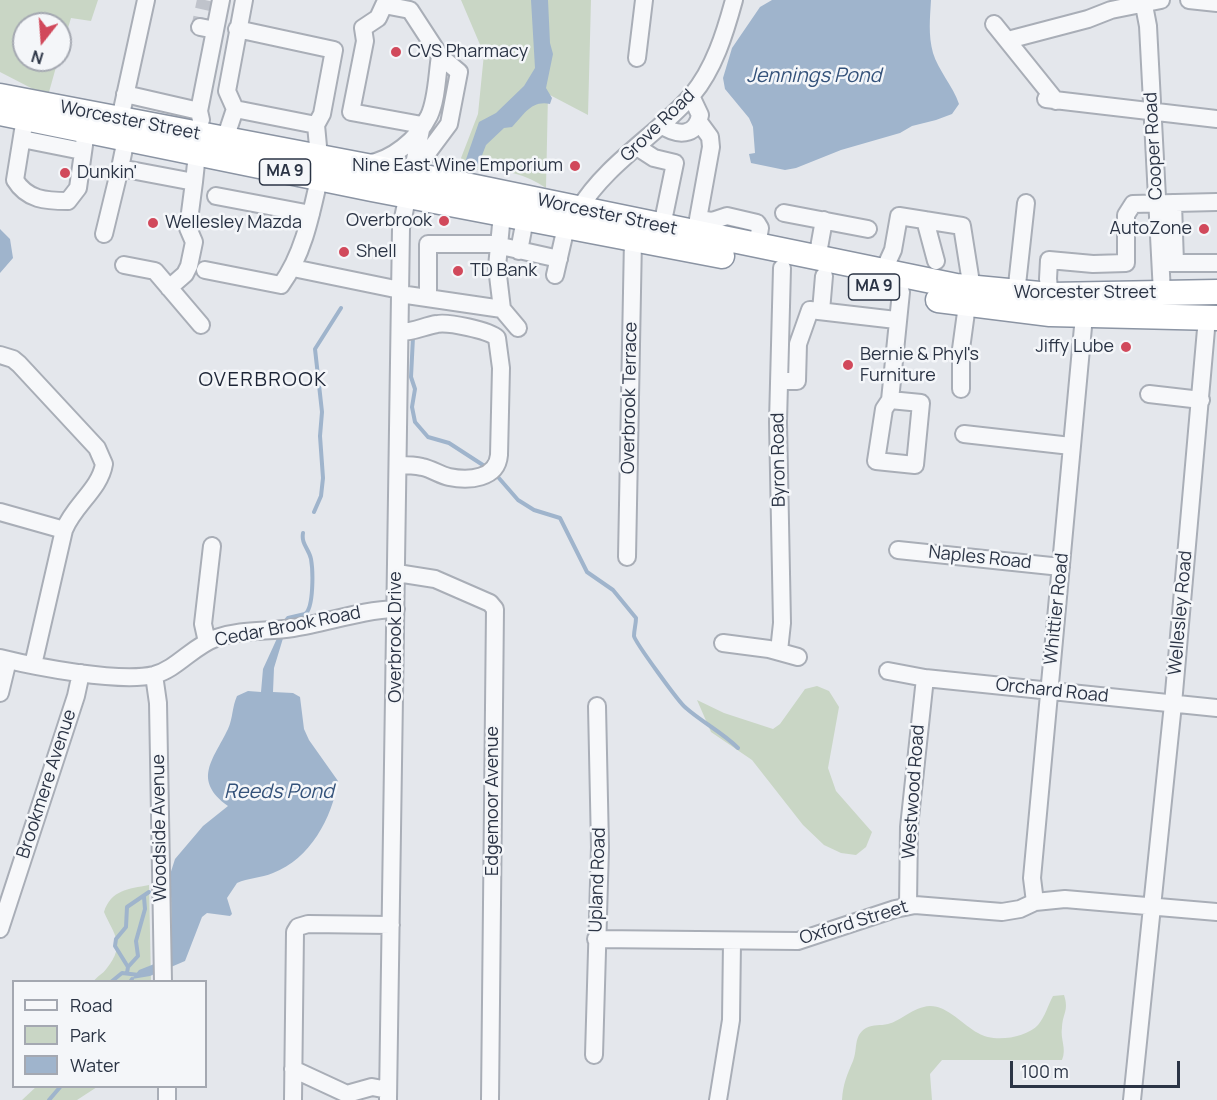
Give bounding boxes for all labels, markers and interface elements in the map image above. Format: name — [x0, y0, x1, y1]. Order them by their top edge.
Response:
north arrow — [12, 12, 72, 72]
place label: CVS Pharmacy — [408, 41, 528, 63]
text: N — [29, 45, 46, 70]
marker: CVS Pharmacy — [389, 45, 403, 59]
water label: Jennings Pond — [747, 64, 881, 88]
street label: Grove Road — [616, 85, 700, 167]
street label: Cooper Road — [1140, 91, 1168, 201]
street label: Worcester Street — [58, 97, 202, 145]
place label: Nine East Wine Emporium — [352, 155, 563, 177]
road number: MA 9 — [260, 159, 310, 185]
marker: Nine East Wine Emporium — [568, 159, 582, 173]
place label: Dunkin' — [77, 162, 137, 184]
marker: Dunkin' — [58, 166, 72, 180]
street label: Worcester Street — [535, 190, 679, 240]
place label: Overbrook — [346, 210, 432, 232]
place label: Wellesley Mazda — [165, 212, 302, 234]
marker: Overbrook — [437, 214, 451, 228]
marker: Wellesley Mazda — [146, 216, 160, 230]
place label: AutoZone — [1110, 218, 1192, 240]
marker: AutoZone — [1197, 222, 1211, 236]
place label: Shell — [356, 241, 397, 263]
marker: Shell — [337, 245, 351, 259]
place label: TD Bank — [470, 260, 537, 282]
marker: TD Bank — [451, 264, 465, 278]
road number: MA 9 — [848, 274, 900, 300]
street label: Worcester Street — [1014, 282, 1156, 304]
street label: Overbrook Terrace — [618, 322, 642, 474]
place label: Jiffy Lube — [1035, 336, 1114, 358]
marker: Jiffy Lube — [1119, 340, 1133, 354]
place label: Bernie & Phyl's Furniture — [860, 344, 979, 386]
marker: Bernie & Phyl's Furniture — [841, 358, 855, 372]
district label: OVERBROOK — [198, 368, 328, 392]
street label: Byron Road — [767, 413, 791, 507]
street label: Naples Road — [927, 542, 1033, 574]
street label: Wellesley Road — [1165, 550, 1197, 676]
street label: Whittier Road — [1040, 552, 1074, 666]
street label: Overbrook Drive — [385, 571, 407, 703]
street label: Cedar Brook Road — [213, 602, 363, 652]
street label: Orchard Road — [995, 674, 1109, 708]
street label: Brookmere Avenue — [13, 707, 81, 861]
street label: Westwood Road — [899, 724, 929, 860]
street label: Edgemoor Avenue — [482, 726, 504, 876]
street label: Woodside Avenue — [148, 754, 172, 902]
water label: Reeds Pond — [224, 780, 334, 804]
street label: Upland Road — [585, 827, 611, 933]
street label: Oxford Street — [797, 896, 911, 950]
legend — [12, 980, 207, 1088]
text: Road — [70, 993, 113, 1017]
text: Park — [70, 1023, 106, 1047]
scale bar — [1013, 1049, 1182, 1087]
text: Water — [70, 1053, 120, 1077]
text: 100 m — [1021, 1059, 1069, 1083]

